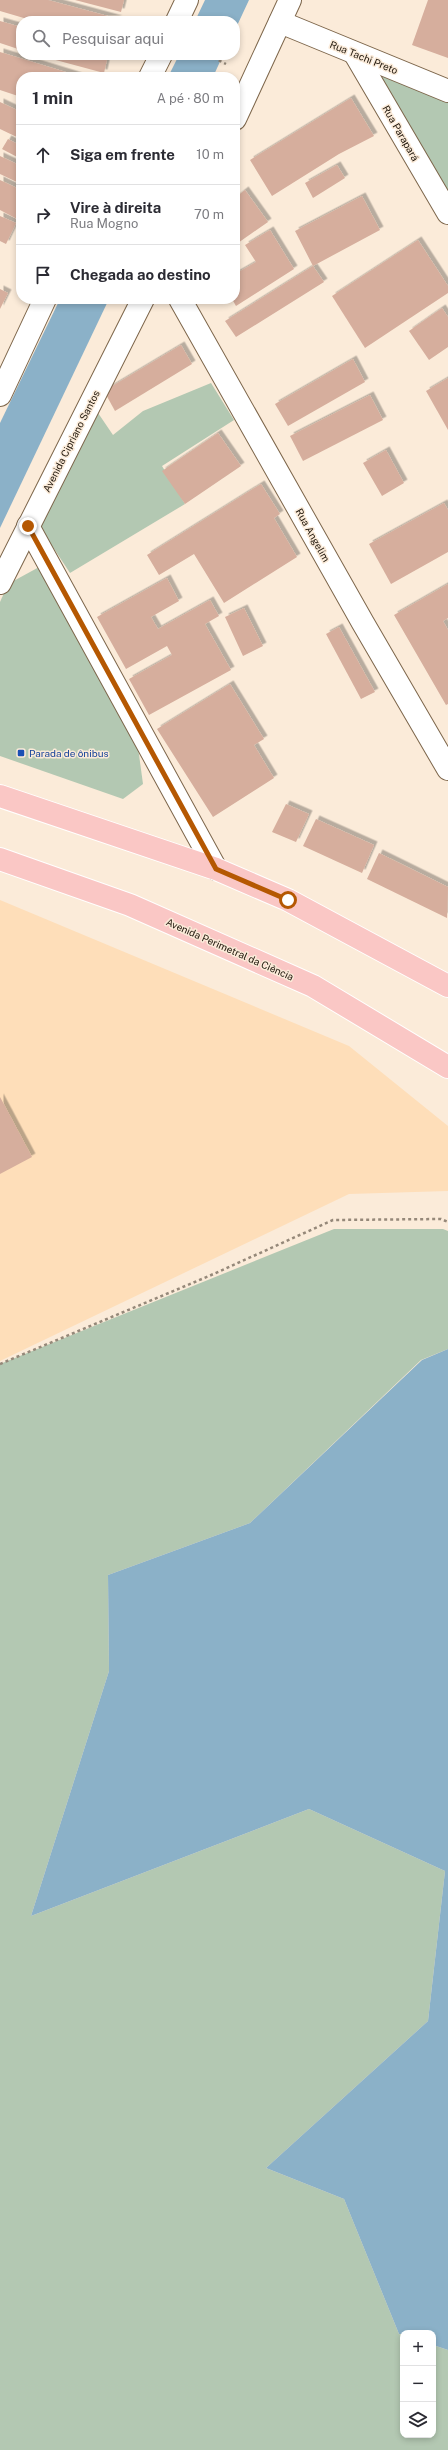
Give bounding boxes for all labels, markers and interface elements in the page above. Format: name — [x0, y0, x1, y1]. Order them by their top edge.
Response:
search box — [16, 16, 240, 60]
icon: search — [30, 27, 52, 49]
text: Pesquisar aqui — [62, 30, 164, 47]
street label: Rua Tachi Preto — [328, 38, 400, 76]
text: 1 min — [32, 88, 73, 108]
text: A pé · 80 m — [157, 91, 224, 106]
street label: Rua Parapará — [380, 103, 422, 163]
icon: ahead — [32, 144, 54, 166]
text: Siga em frente — [70, 146, 175, 163]
text: 10 m — [196, 147, 224, 162]
text: Vire à direita — [70, 199, 161, 216]
icon: right — [32, 204, 54, 226]
text: 70 m — [194, 207, 224, 222]
text: Rua Mogno — [70, 216, 138, 231]
icon: arrive — [32, 264, 54, 286]
text: Chegada ao destino — [70, 266, 211, 283]
street label: Avenida Cipriano Santos — [40, 388, 102, 494]
street label: Rua Angelim — [293, 506, 333, 564]
route end — [19, 517, 37, 535]
place label: Parada de ônibus — [29, 747, 109, 759]
marker: Parada de ônibus — [16, 748, 26, 758]
route start — [279, 891, 297, 909]
street label: Avenida Perimetral da Ciência — [164, 915, 296, 983]
map controls — [400, 2330, 436, 2438]
button: + — [400, 2330, 436, 2366]
button: − — [400, 2366, 436, 2402]
button: layers — [400, 2402, 436, 2438]

